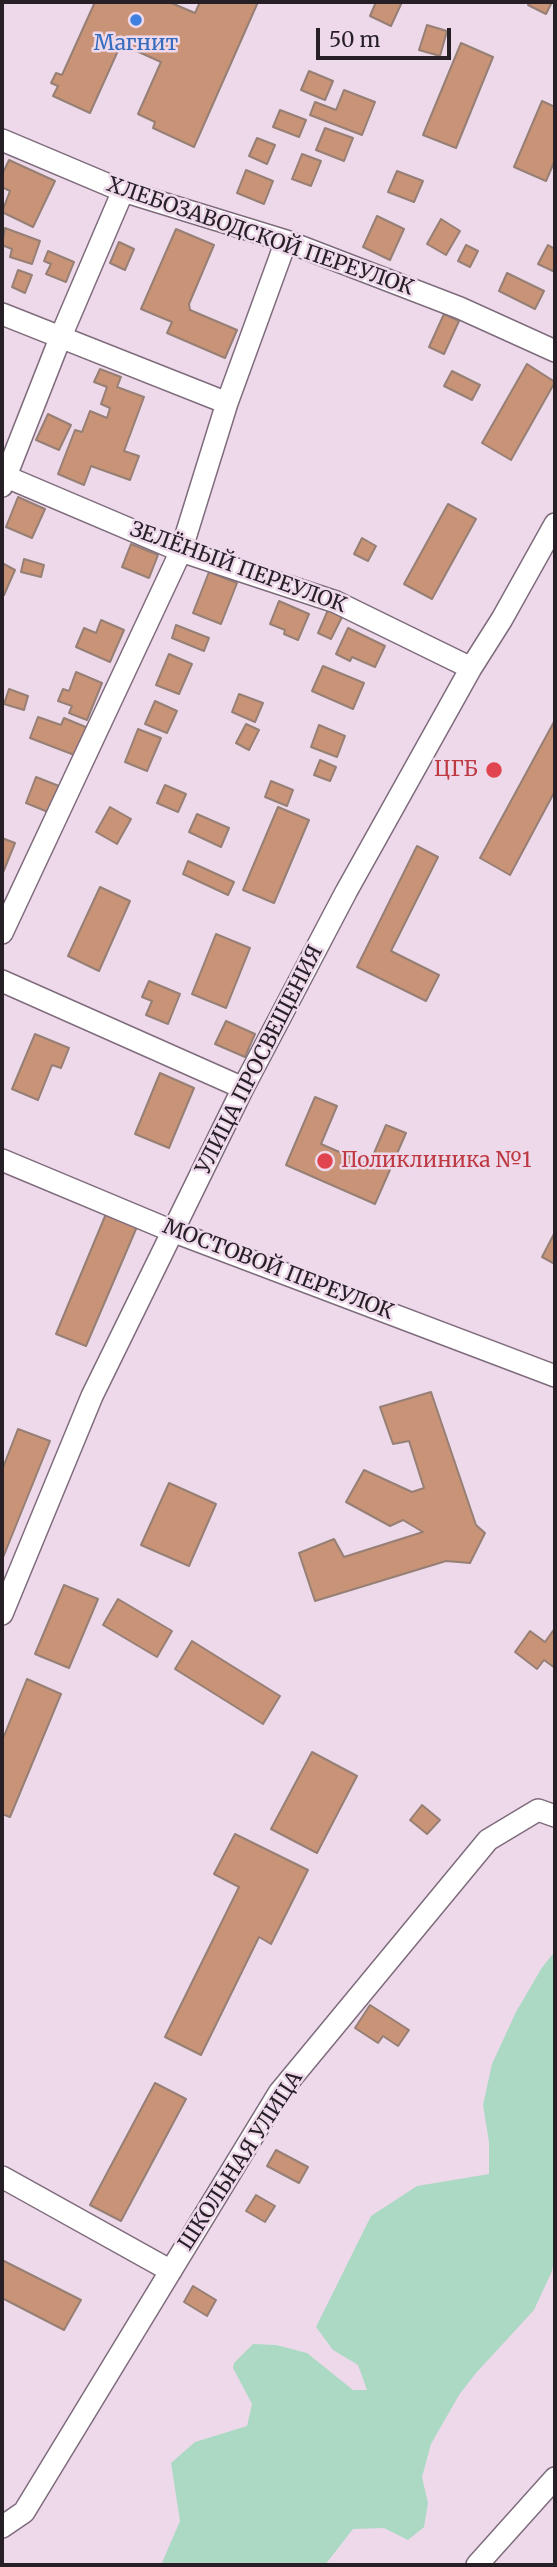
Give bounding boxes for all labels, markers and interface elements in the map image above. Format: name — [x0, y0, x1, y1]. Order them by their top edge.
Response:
marker: Магнит — [128, 12, 144, 28]
scale bar — [319, 14, 454, 58]
text: 50 m — [329, 26, 380, 53]
place label: Магнит — [94, 31, 178, 57]
street label: ХЛЕБОЗАВОДСКОЙ ПЕРЕУЛОК — [103, 173, 417, 301]
street label: ЗЕЛЁНЫЙ ПЕРЕУЛОК — [126, 517, 350, 619]
place label: ЦГБ — [434, 757, 478, 783]
marker: ЦГБ — [484, 760, 504, 780]
street label: УЛИЦА ПРОСВЕЩЕНИЯ — [191, 941, 329, 1179]
place label: Поликлиника №1 — [341, 1148, 531, 1174]
marker: Поликлиника №1 — [315, 1151, 335, 1171]
street label: МОСТОВОЙ ПЕРЕУЛОК — [159, 1214, 397, 1326]
street label: ШКОЛЬНАЯ УЛИЦА — [174, 2067, 308, 2255]

